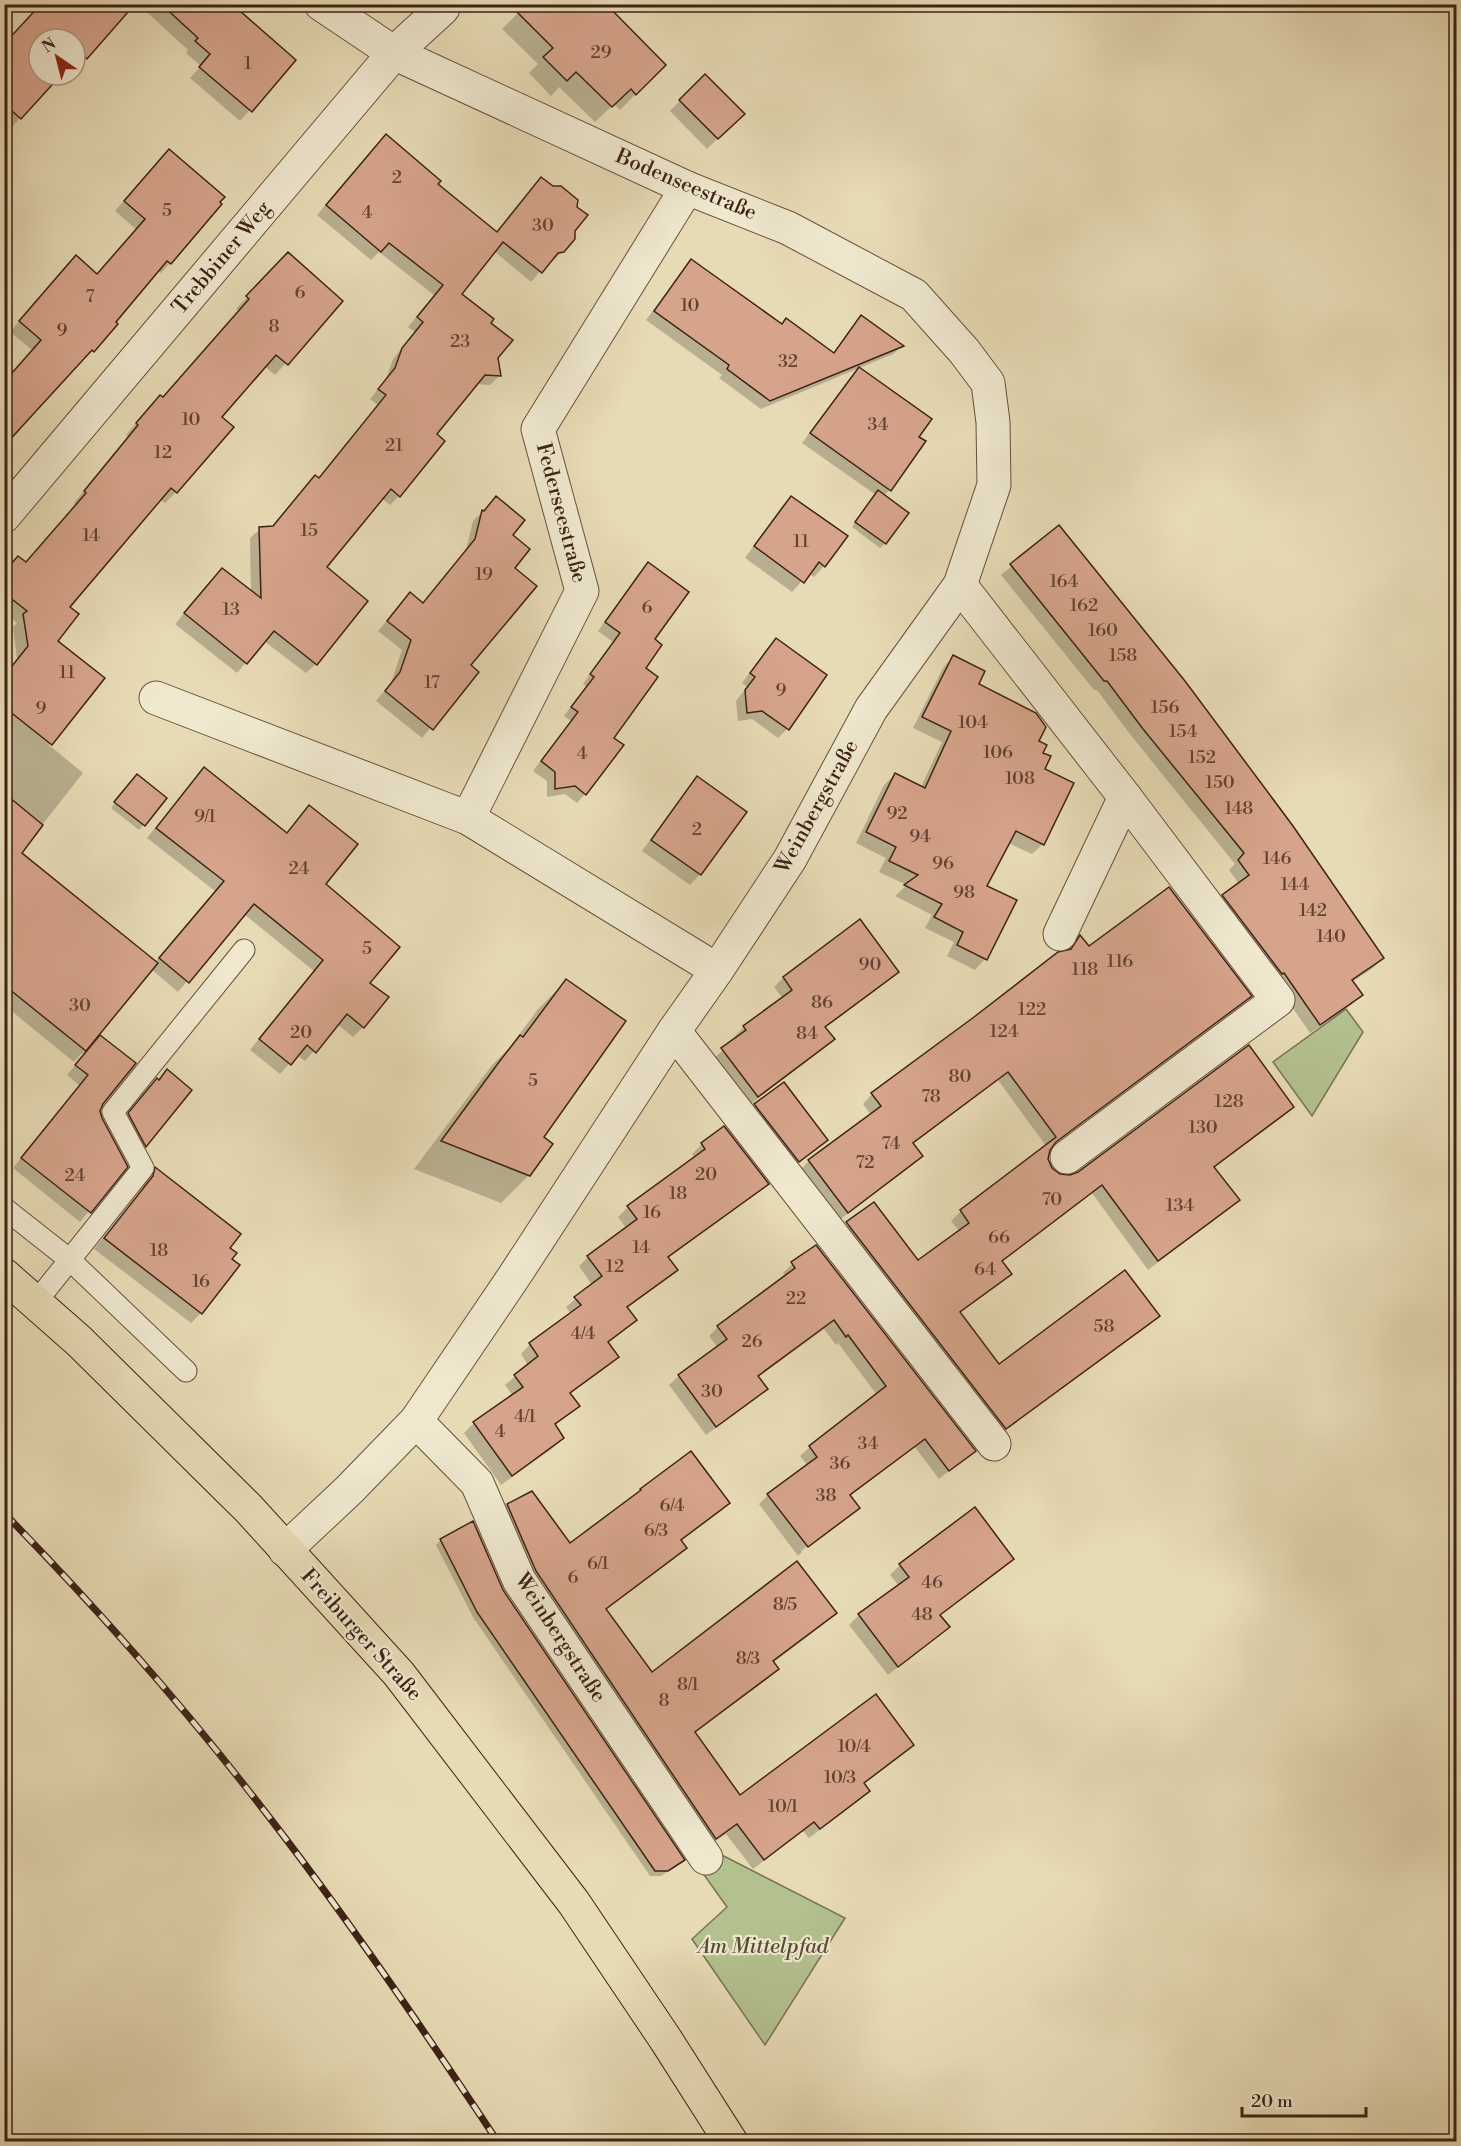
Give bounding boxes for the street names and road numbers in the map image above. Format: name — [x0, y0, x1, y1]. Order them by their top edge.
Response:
street label: Bodenseestraße — [611, 143, 760, 226]
street label: Trebbiner Weg — [167, 196, 277, 320]
street label: Federseestraße — [530, 440, 592, 586]
street label: Weinbergstraße — [769, 736, 864, 879]
street label: Freiburger Straße — [295, 1564, 427, 1706]
street label: Weinbergstraße — [508, 1568, 611, 1708]

